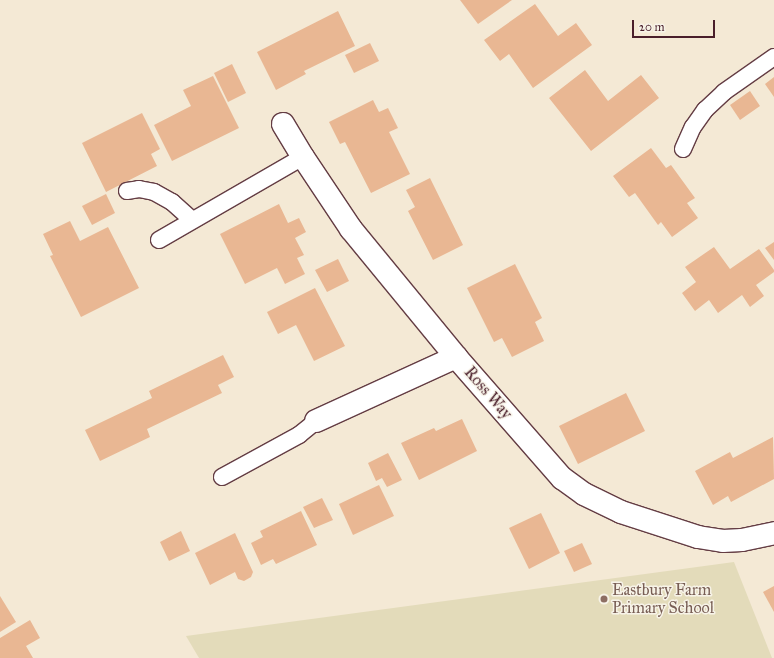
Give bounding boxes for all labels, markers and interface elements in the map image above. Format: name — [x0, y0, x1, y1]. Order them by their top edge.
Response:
scale bar — [634, 12, 717, 38]
text: 20 m — [639, 20, 665, 34]
street label: Ross Way — [460, 363, 516, 423]
place label: Eastbury Farm Primary School — [612, 580, 714, 618]
marker: Eastbury Farm Primary School — [599, 594, 609, 604]

